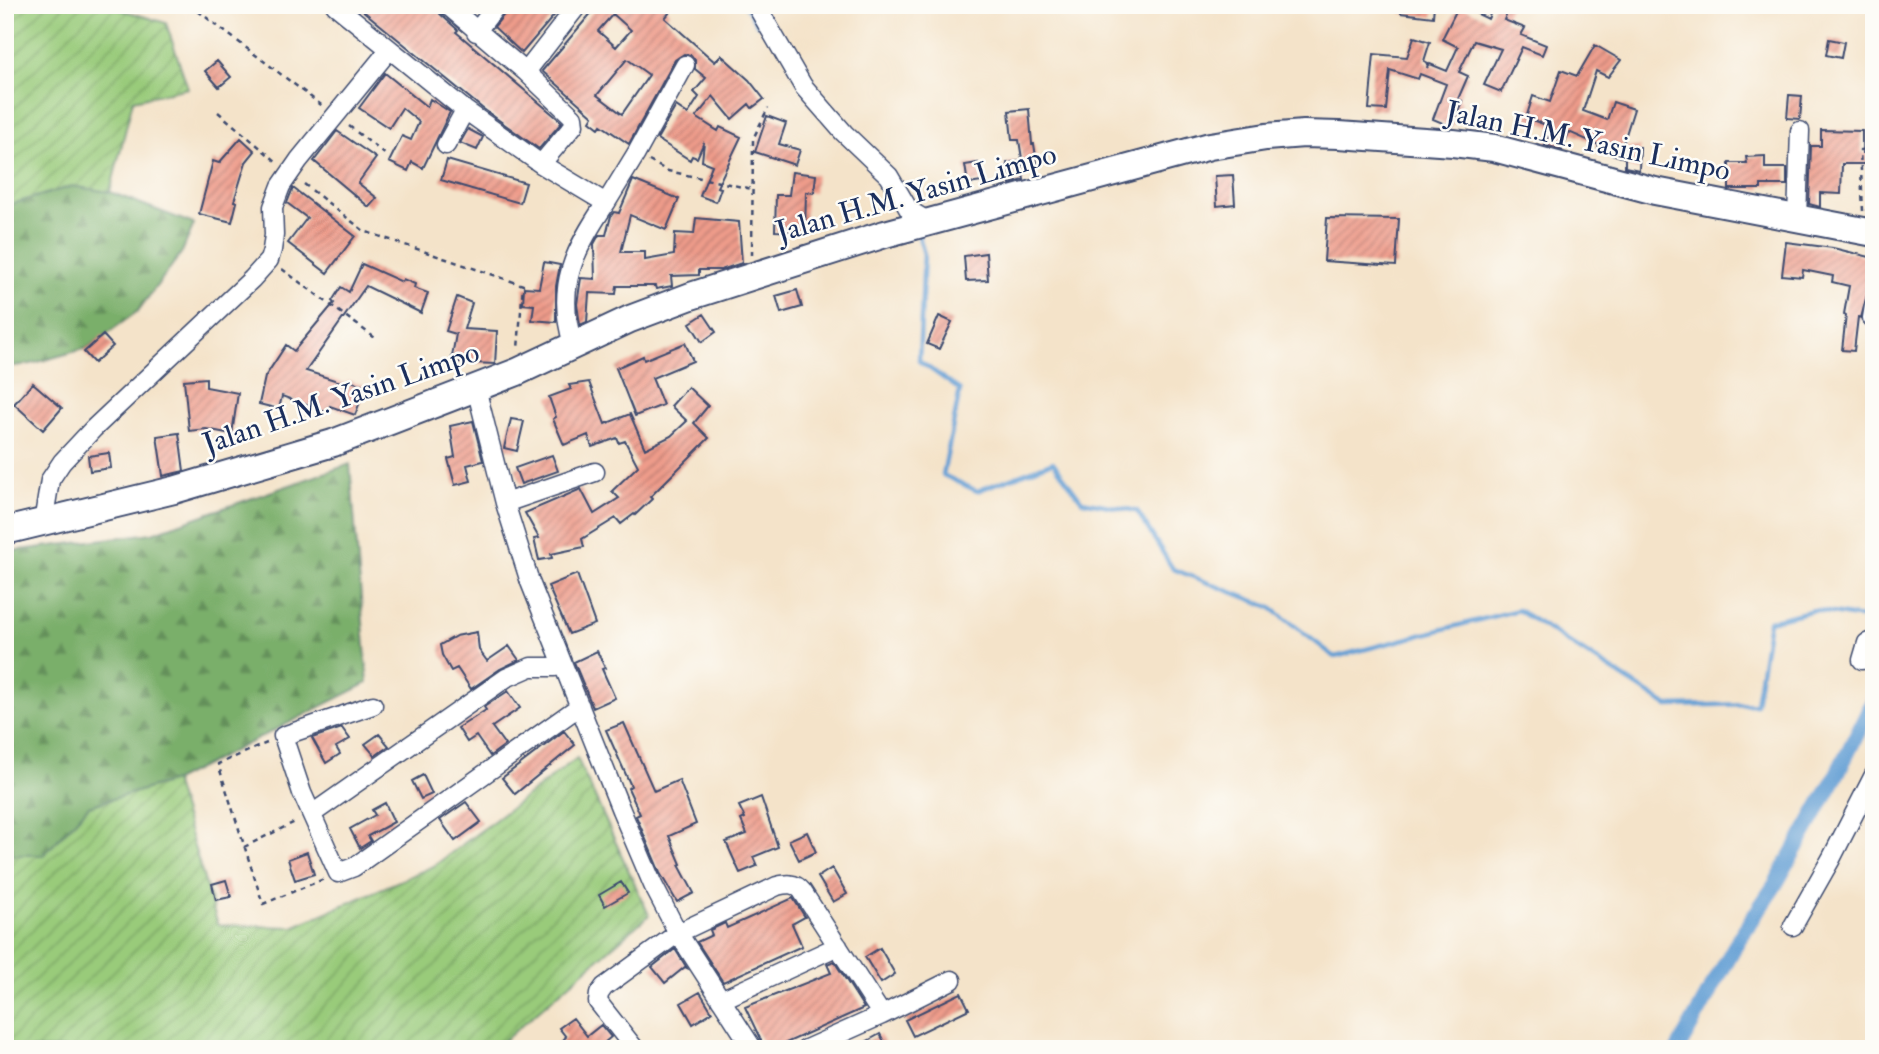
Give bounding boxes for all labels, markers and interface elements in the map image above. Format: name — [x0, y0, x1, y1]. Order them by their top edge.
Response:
street label: Jalan H.M. Yasin Limpo — [1441, 93, 1734, 189]
street label: Jalan H.M. Yasin Limpo — [771, 135, 1061, 251]
street label: Jalan H.M. Yasin Limpo — [197, 333, 484, 463]

